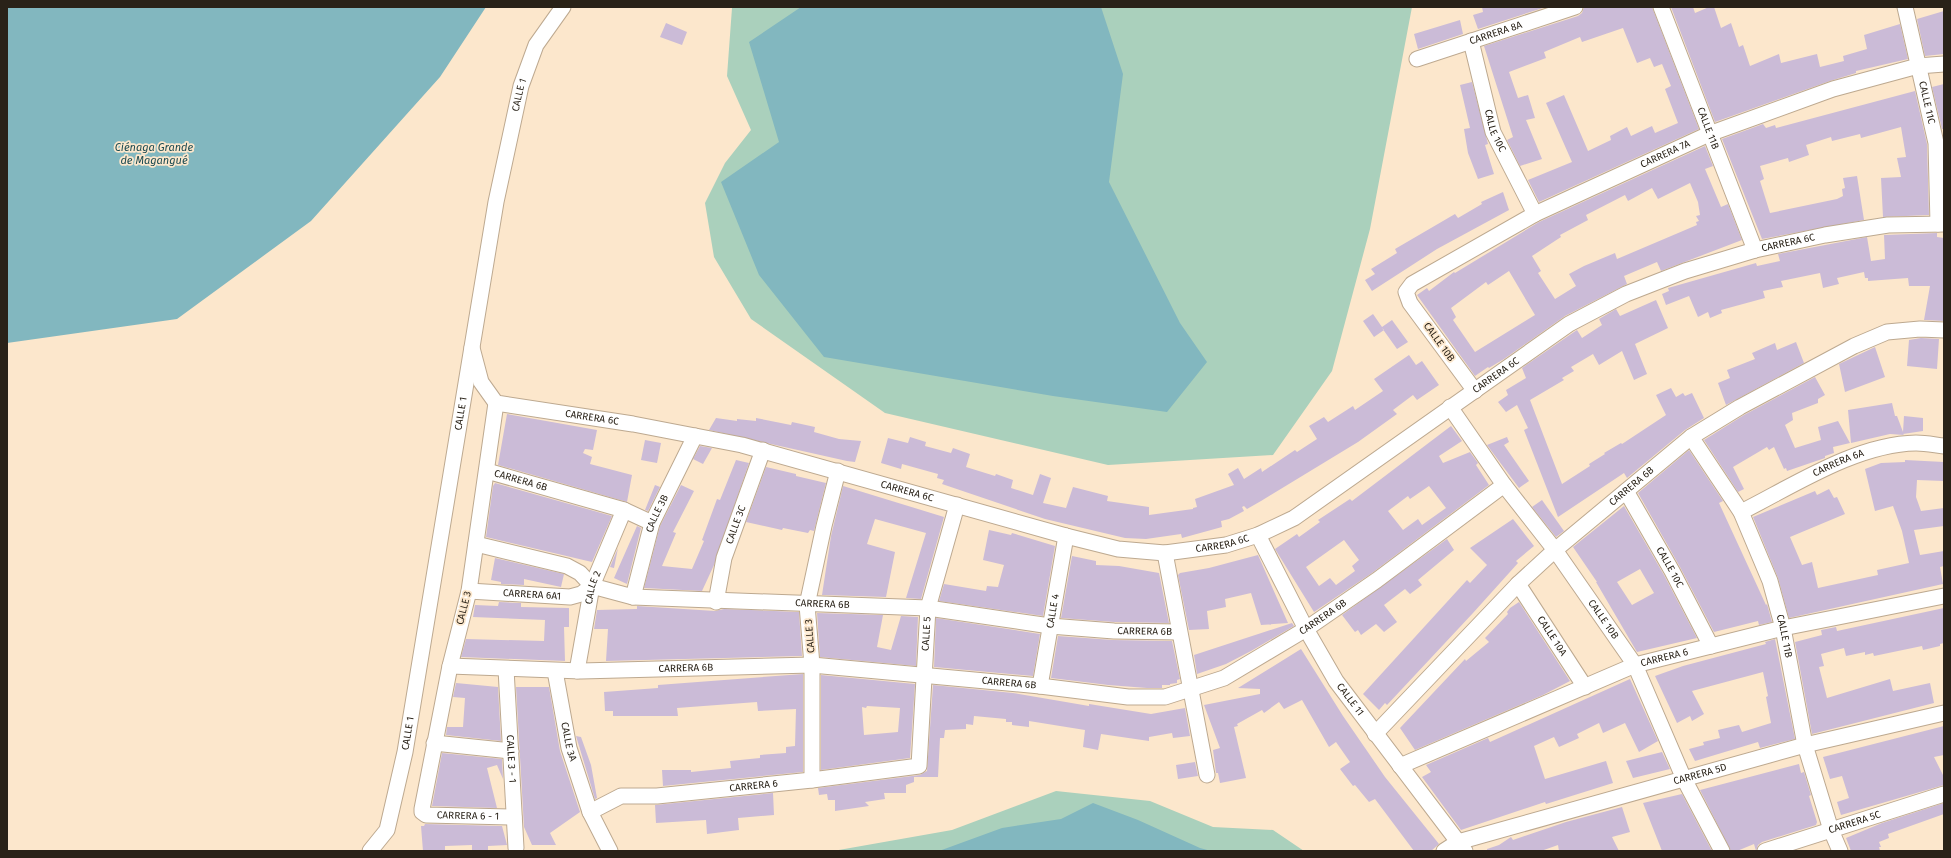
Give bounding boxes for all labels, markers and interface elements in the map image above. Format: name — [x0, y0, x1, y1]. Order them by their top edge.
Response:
street label: CARRERA 8A — [1468, 19, 1524, 47]
street label: CALLE 1 — [510, 77, 529, 113]
street label: CALLE 11C — [1916, 80, 1938, 125]
street label: CALLE 11B — [1694, 106, 1721, 151]
street label: CALLE 10C — [1482, 108, 1508, 155]
street label: CARRERA 7A — [1639, 137, 1692, 171]
water label: Ciénaga Grande de Magangué — [115, 141, 194, 167]
street label: CARRERA 6C — [1760, 231, 1816, 254]
street label: CALLE 10B — [1421, 320, 1457, 364]
street label: CARRERA 6C — [1470, 355, 1522, 396]
street label: CALLE 1 — [452, 396, 470, 431]
street label: CARRERA 6C — [564, 408, 620, 428]
street label: CARRERA 6A — [1811, 447, 1866, 479]
street label: CARRERA 6B — [1607, 464, 1656, 509]
street label: CARRERA 6B — [493, 467, 549, 494]
street label: CARRERA 6C — [879, 478, 935, 505]
street label: CALLE 3B — [644, 493, 671, 534]
street label: CALLE 3C — [724, 504, 749, 546]
street label: CARRERA 6C — [1195, 532, 1251, 555]
street label: CALLE 10C — [1653, 545, 1686, 590]
street label: CALLE 2 — [583, 569, 604, 605]
street label: CARRERA 6A1 — [502, 587, 561, 602]
street label: CALLE 3 — [454, 590, 474, 626]
street label: CALLE 4 — [1044, 592, 1062, 629]
street label: CARRERA 6B — [795, 597, 850, 611]
street label: CARRERA 6B — [1297, 597, 1349, 638]
street label: CALLE 10B — [1585, 597, 1621, 641]
street label: CALLE 11B — [1774, 613, 1794, 659]
street label: CALLE 10A — [1535, 614, 1569, 658]
street label: CALLE 5 — [920, 616, 933, 651]
street label: CALLE 3 — [803, 618, 817, 654]
street label: CARRERA 6B — [1117, 625, 1172, 638]
street label: CARRERA 6 — [1639, 646, 1689, 669]
street label: CARRERA 6B — [658, 662, 713, 675]
street label: CARRERA 6B — [981, 675, 1037, 692]
street label: CALLE 11 — [1334, 681, 1366, 718]
street label: CALLE 1 — [399, 716, 417, 751]
street label: CALLE 3A — [558, 721, 579, 763]
street label: CALLE 3 - 1 — [504, 735, 518, 783]
street label: CARRERA 5D — [1672, 761, 1728, 787]
street label: CARRERA 6 — [729, 778, 778, 794]
street label: CARRERA 5C — [1827, 808, 1882, 836]
street label: CARRERA 6 - 1 — [437, 809, 499, 823]

